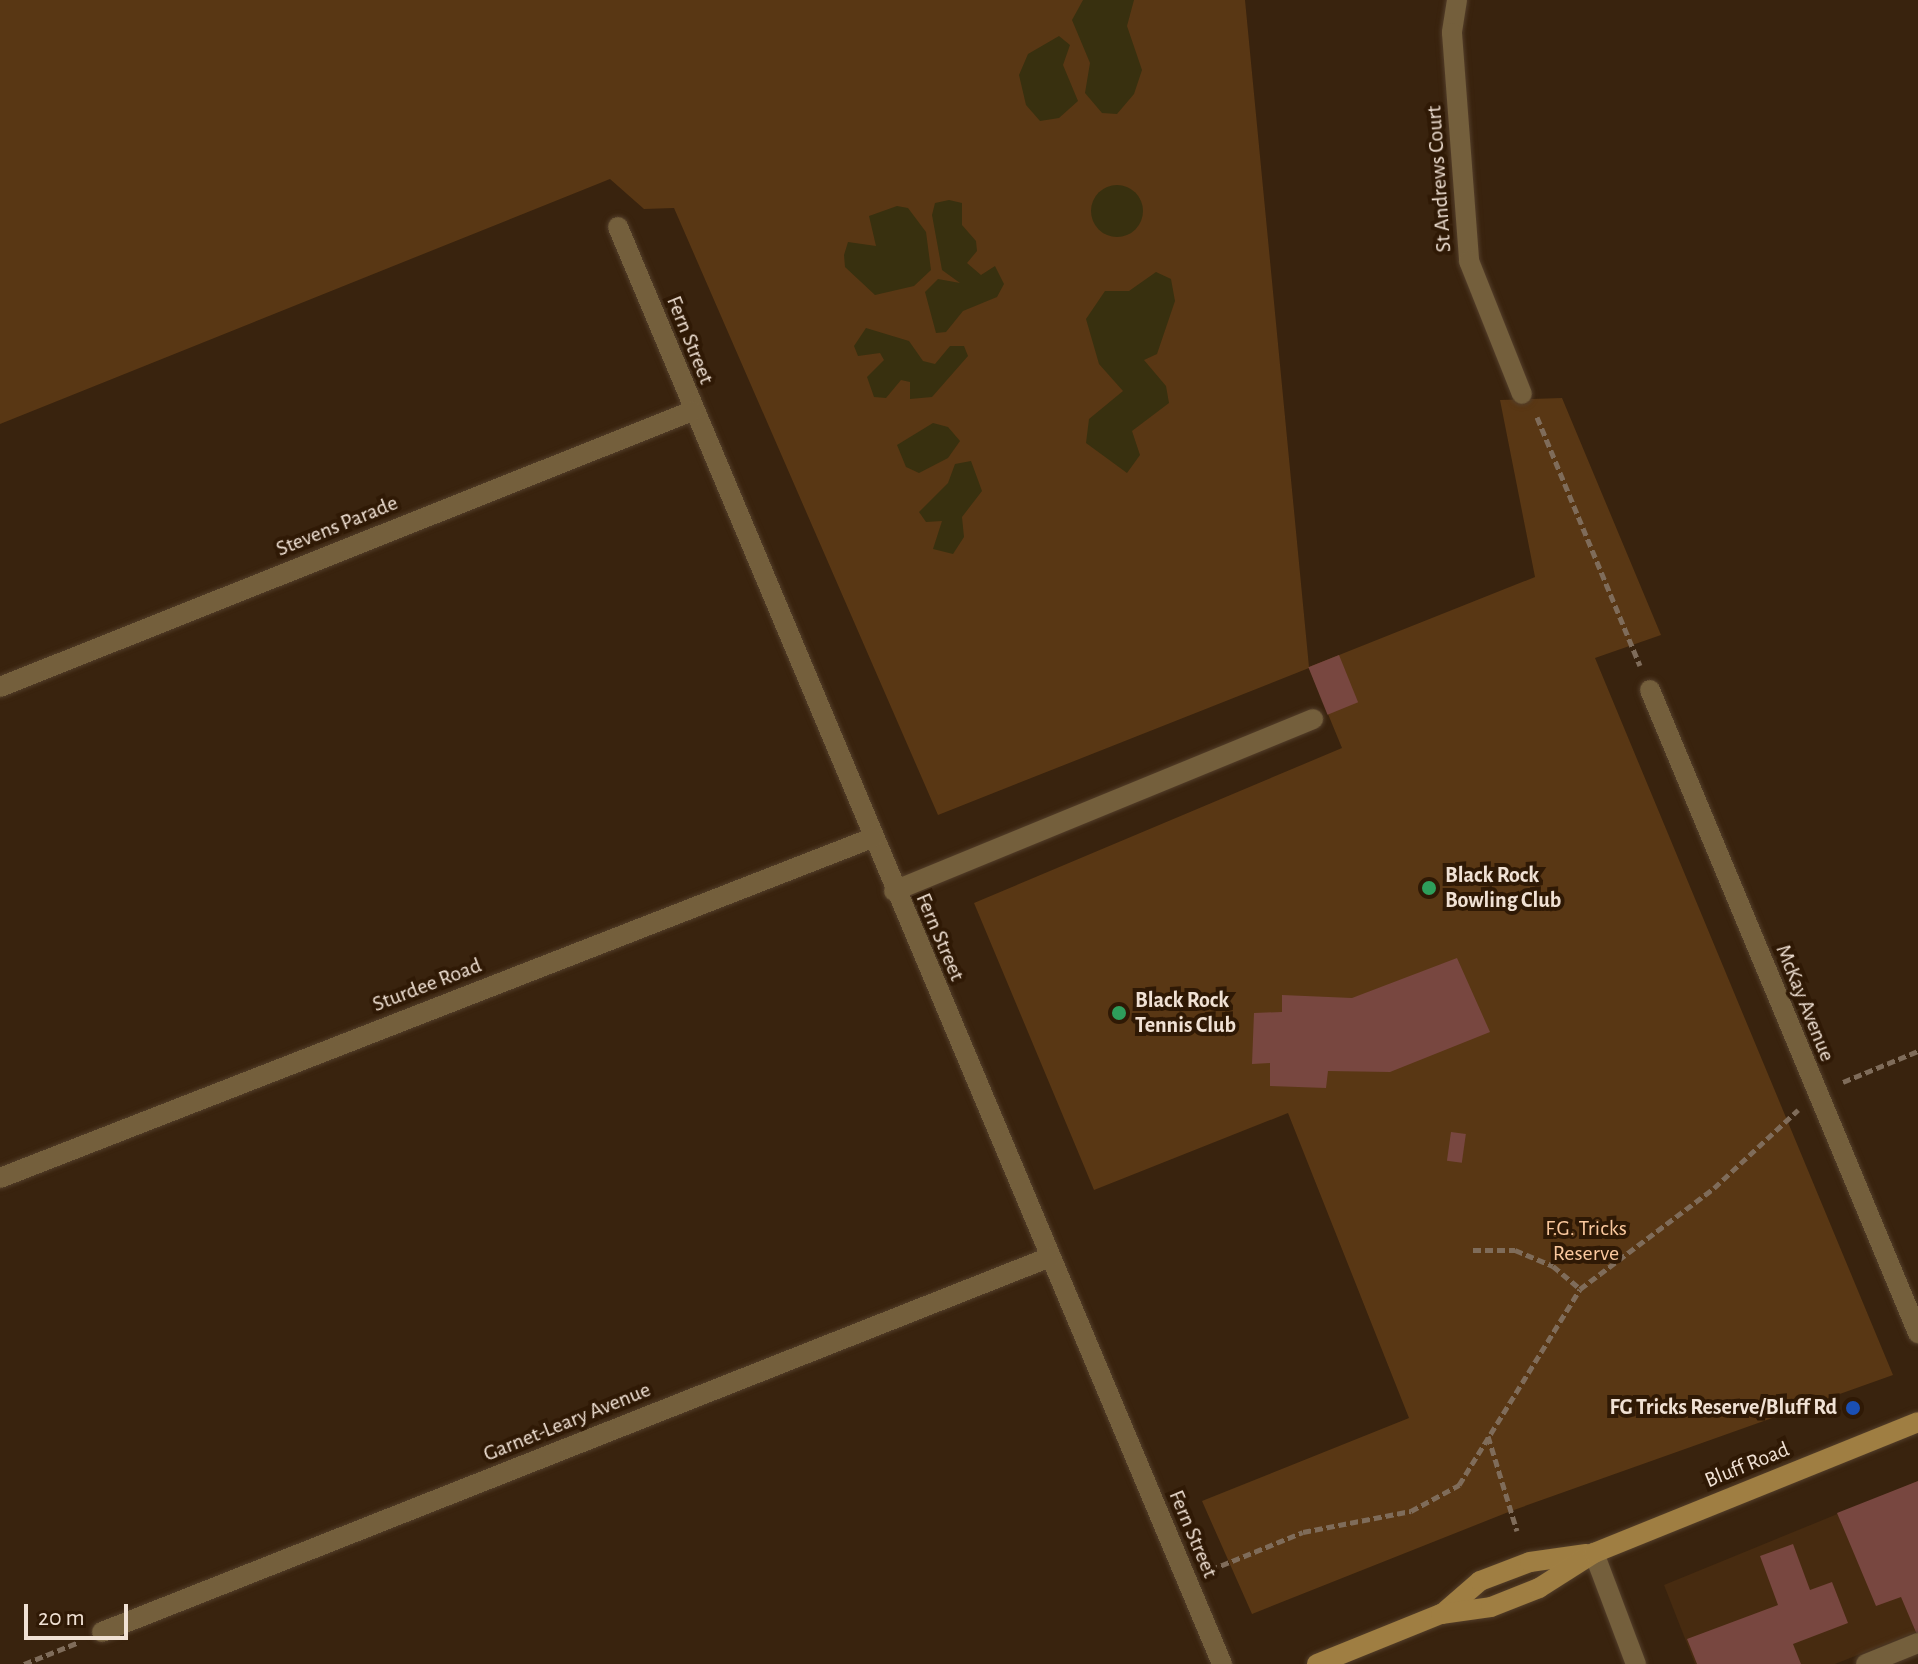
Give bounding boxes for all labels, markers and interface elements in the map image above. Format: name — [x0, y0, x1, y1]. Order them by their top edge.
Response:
street label: St Andrews Court — [1421, 105, 1457, 253]
street label: Fern Street — [660, 292, 720, 388]
street label: Stevens Parade — [272, 490, 402, 562]
place label: Black Rock Bowling Club — [1445, 862, 1561, 914]
marker: Black Rock Bowling Club — [1420, 879, 1438, 897]
street label: Fern Street — [910, 889, 970, 985]
street label: McKay Avenue — [1770, 941, 1840, 1065]
street label: Sturdee Road — [369, 952, 485, 1018]
place label: Black Rock Tennis Club — [1135, 987, 1236, 1038]
marker: Black Rock Tennis Club — [1110, 1004, 1128, 1022]
park label: F.G. Tricks Reserve — [1545, 1215, 1627, 1266]
street label: Garnet-Leary Avenue — [480, 1376, 654, 1468]
place label: FG Tricks Reserve/Bluff Rd — [1610, 1395, 1837, 1421]
marker: FG Tricks Reserve/Bluff Rd — [1844, 1399, 1862, 1417]
street label: Bluff Road — [1701, 1436, 1793, 1494]
street label: Fern Street — [1163, 1486, 1223, 1582]
scale bar — [28, 1588, 132, 1638]
text: 20 m — [38, 1606, 85, 1630]

